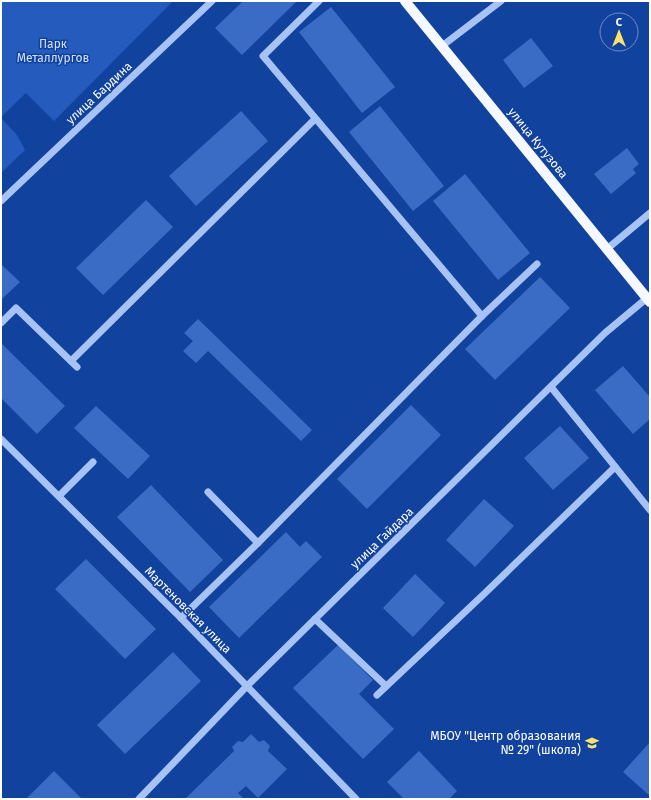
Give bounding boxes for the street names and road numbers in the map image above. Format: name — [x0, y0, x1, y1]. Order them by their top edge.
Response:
street label: улица Бардина — [63, 59, 135, 127]
street label: улица Кутузова — [505, 105, 571, 181]
street label: улица Гайдара — [348, 504, 416, 572]
street label: Мартеновская улица — [142, 564, 234, 656]

